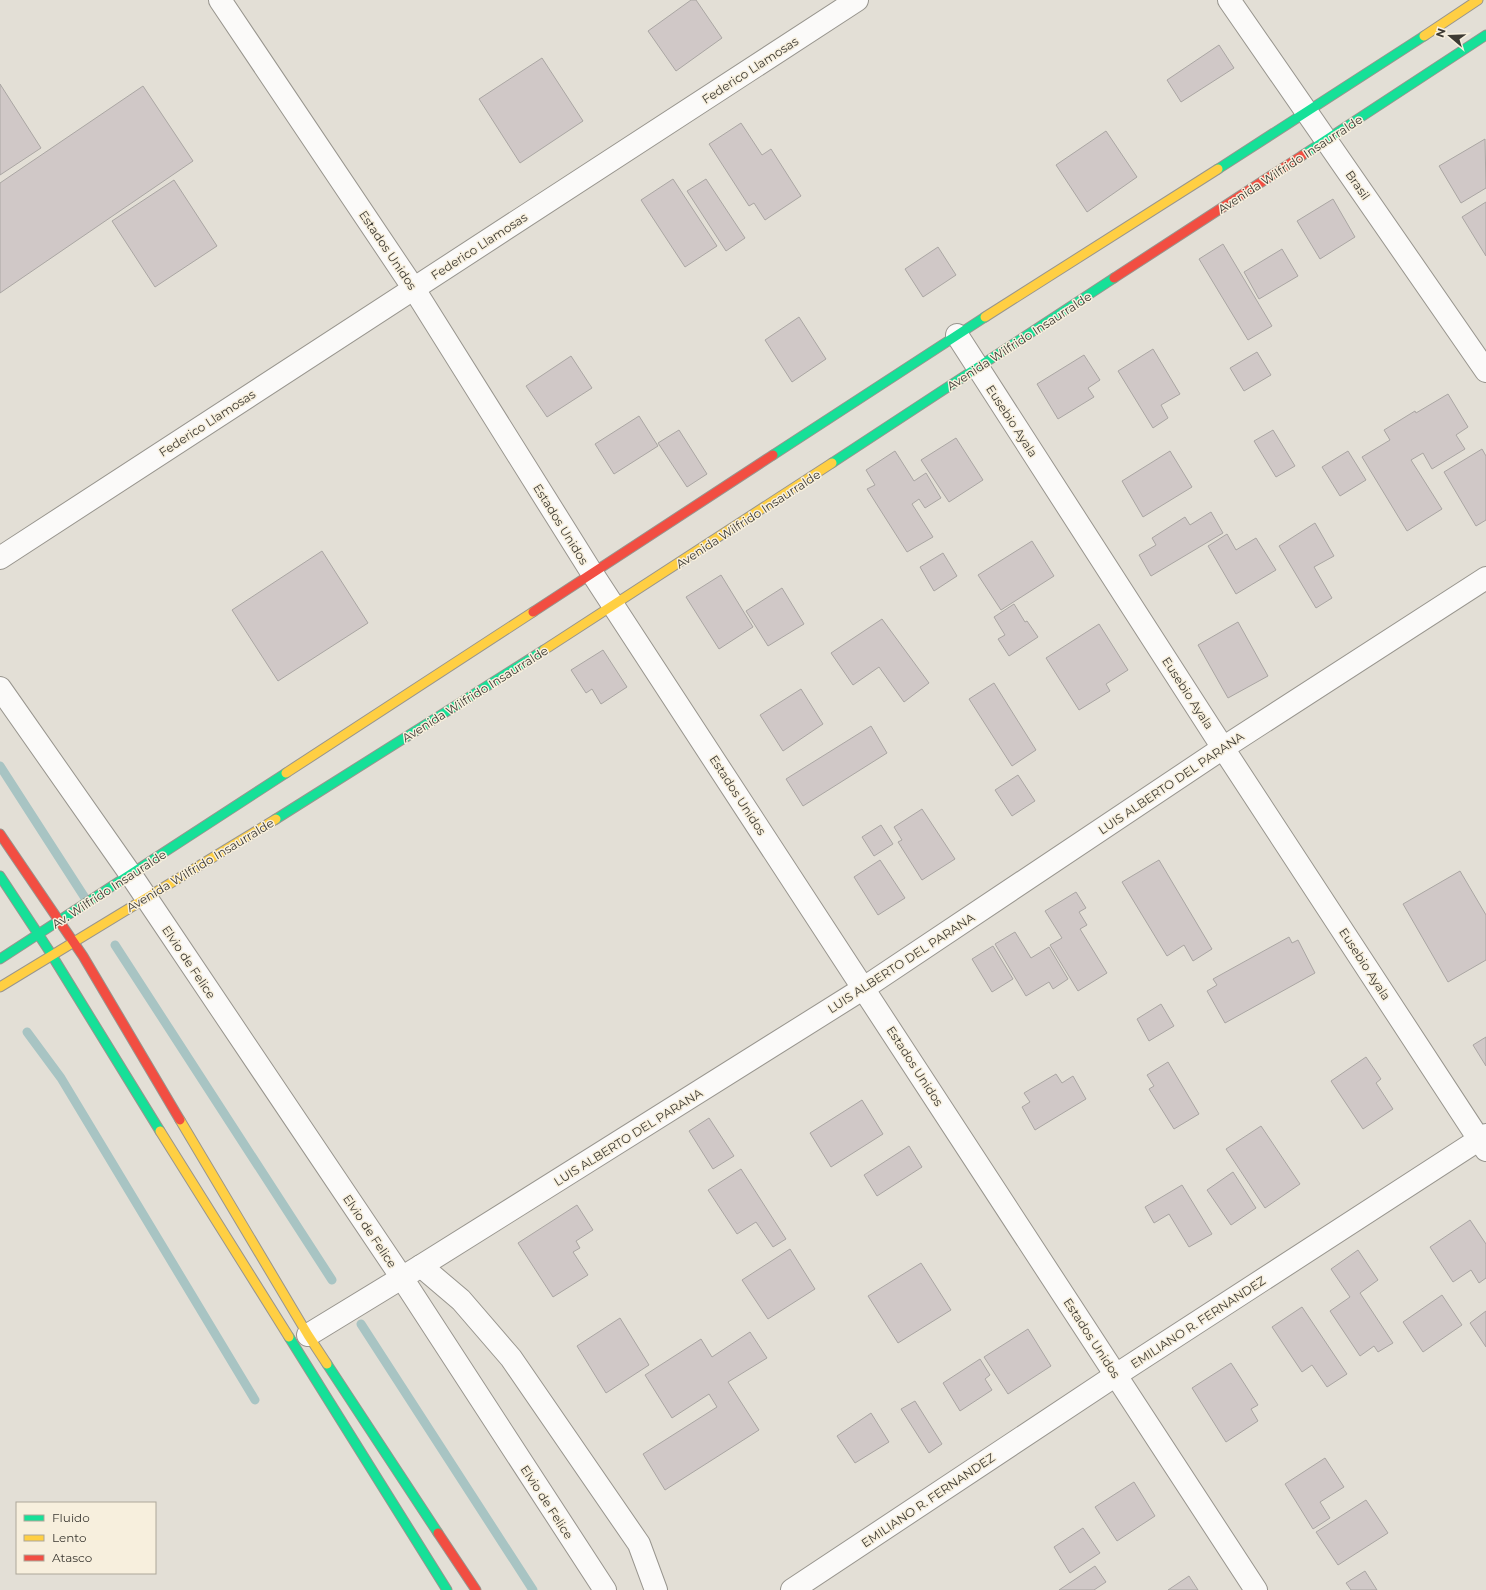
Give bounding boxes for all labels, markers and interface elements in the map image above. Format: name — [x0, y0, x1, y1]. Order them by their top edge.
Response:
north arrow — [1430, 16, 1470, 56]
text: N — [1432, 26, 1449, 39]
street label: Federico Llamosas — [699, 33, 801, 107]
street label: Avenida Wilfrido Insaurralde — [1215, 112, 1365, 216]
street label: Brasil — [1342, 167, 1374, 203]
street label: Estados Unidos — [356, 207, 420, 293]
street label: Federico Llamosas — [428, 209, 530, 283]
street label: Avenida Wilfrido Insaurralde — [944, 289, 1094, 393]
street label: Eusebio Ayala — [983, 382, 1041, 460]
street label: Federico Llamosas — [156, 386, 258, 460]
street label: Avenida Wilfrido Insaurralde — [673, 467, 823, 571]
street label: Estados Unidos — [530, 481, 592, 567]
street label: Avenida Wilfrido Insaurralde — [399, 643, 551, 745]
street label: Eusebio Ayala — [1159, 654, 1217, 732]
street label: LUIS ALBERTO DEL PARANA — [1095, 728, 1247, 837]
street label: Estados Unidos — [707, 752, 770, 838]
street label: Avenida Wilfrido Insaurralde — [124, 815, 276, 915]
street label: Av. Wilfrido Insauralde — [49, 846, 169, 932]
street label: LUIS ALBERTO DEL PARANA — [825, 910, 978, 1016]
street label: Elvio de Felice — [159, 923, 219, 1001]
street label: Eusebio Ayala — [1336, 925, 1394, 1003]
street label: Estados Unidos — [884, 1023, 947, 1109]
street label: LUIS ALBERTO DEL PARANA — [551, 1085, 705, 1189]
street label: Elvio de Felice — [340, 1192, 400, 1270]
street label: EMILIANO R. FERNANDEZ — [1128, 1273, 1268, 1371]
street label: Estados Unidos — [1061, 1295, 1124, 1381]
street label: EMILIANO R. FERNANDEZ — [858, 1450, 998, 1550]
street label: Elvio de Felice — [518, 1462, 576, 1542]
legend — [16, 1502, 156, 1574]
text: Fluido — [52, 1510, 90, 1525]
text: Lento — [52, 1530, 87, 1545]
text: Atasco — [52, 1550, 92, 1565]

